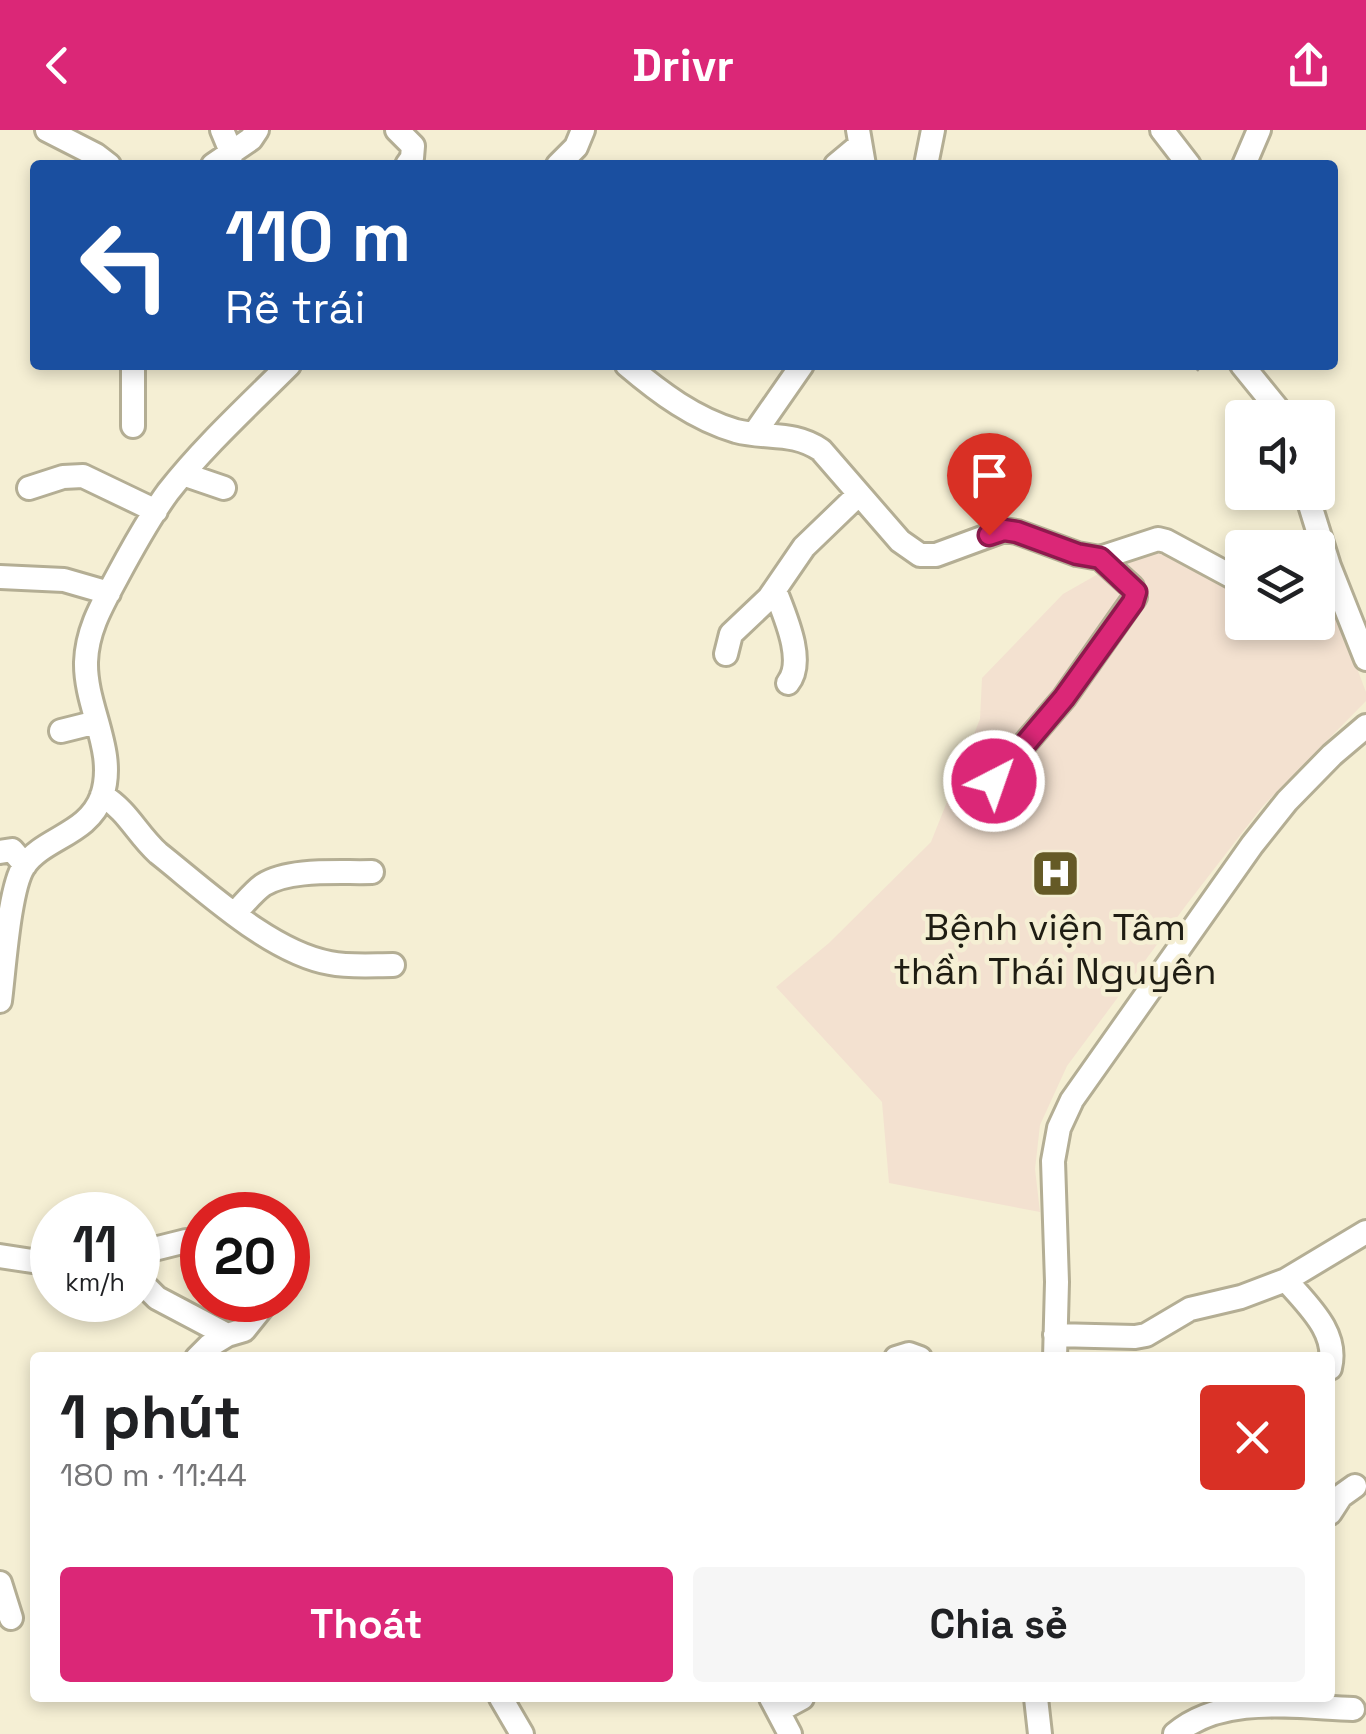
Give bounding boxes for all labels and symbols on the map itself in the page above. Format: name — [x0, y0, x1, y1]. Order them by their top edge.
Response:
pin — [947, 433, 1032, 536]
position arrow — [942, 729, 1046, 833]
hospital icon: Bệnh viện Tâm thần Thái Nguyên — [1029, 847, 1081, 899]
place label: Bệnh viện Tâm thần Thái Nguyên — [893, 903, 1217, 995]
speed limit sign: 20 — [180, 1192, 310, 1322]

